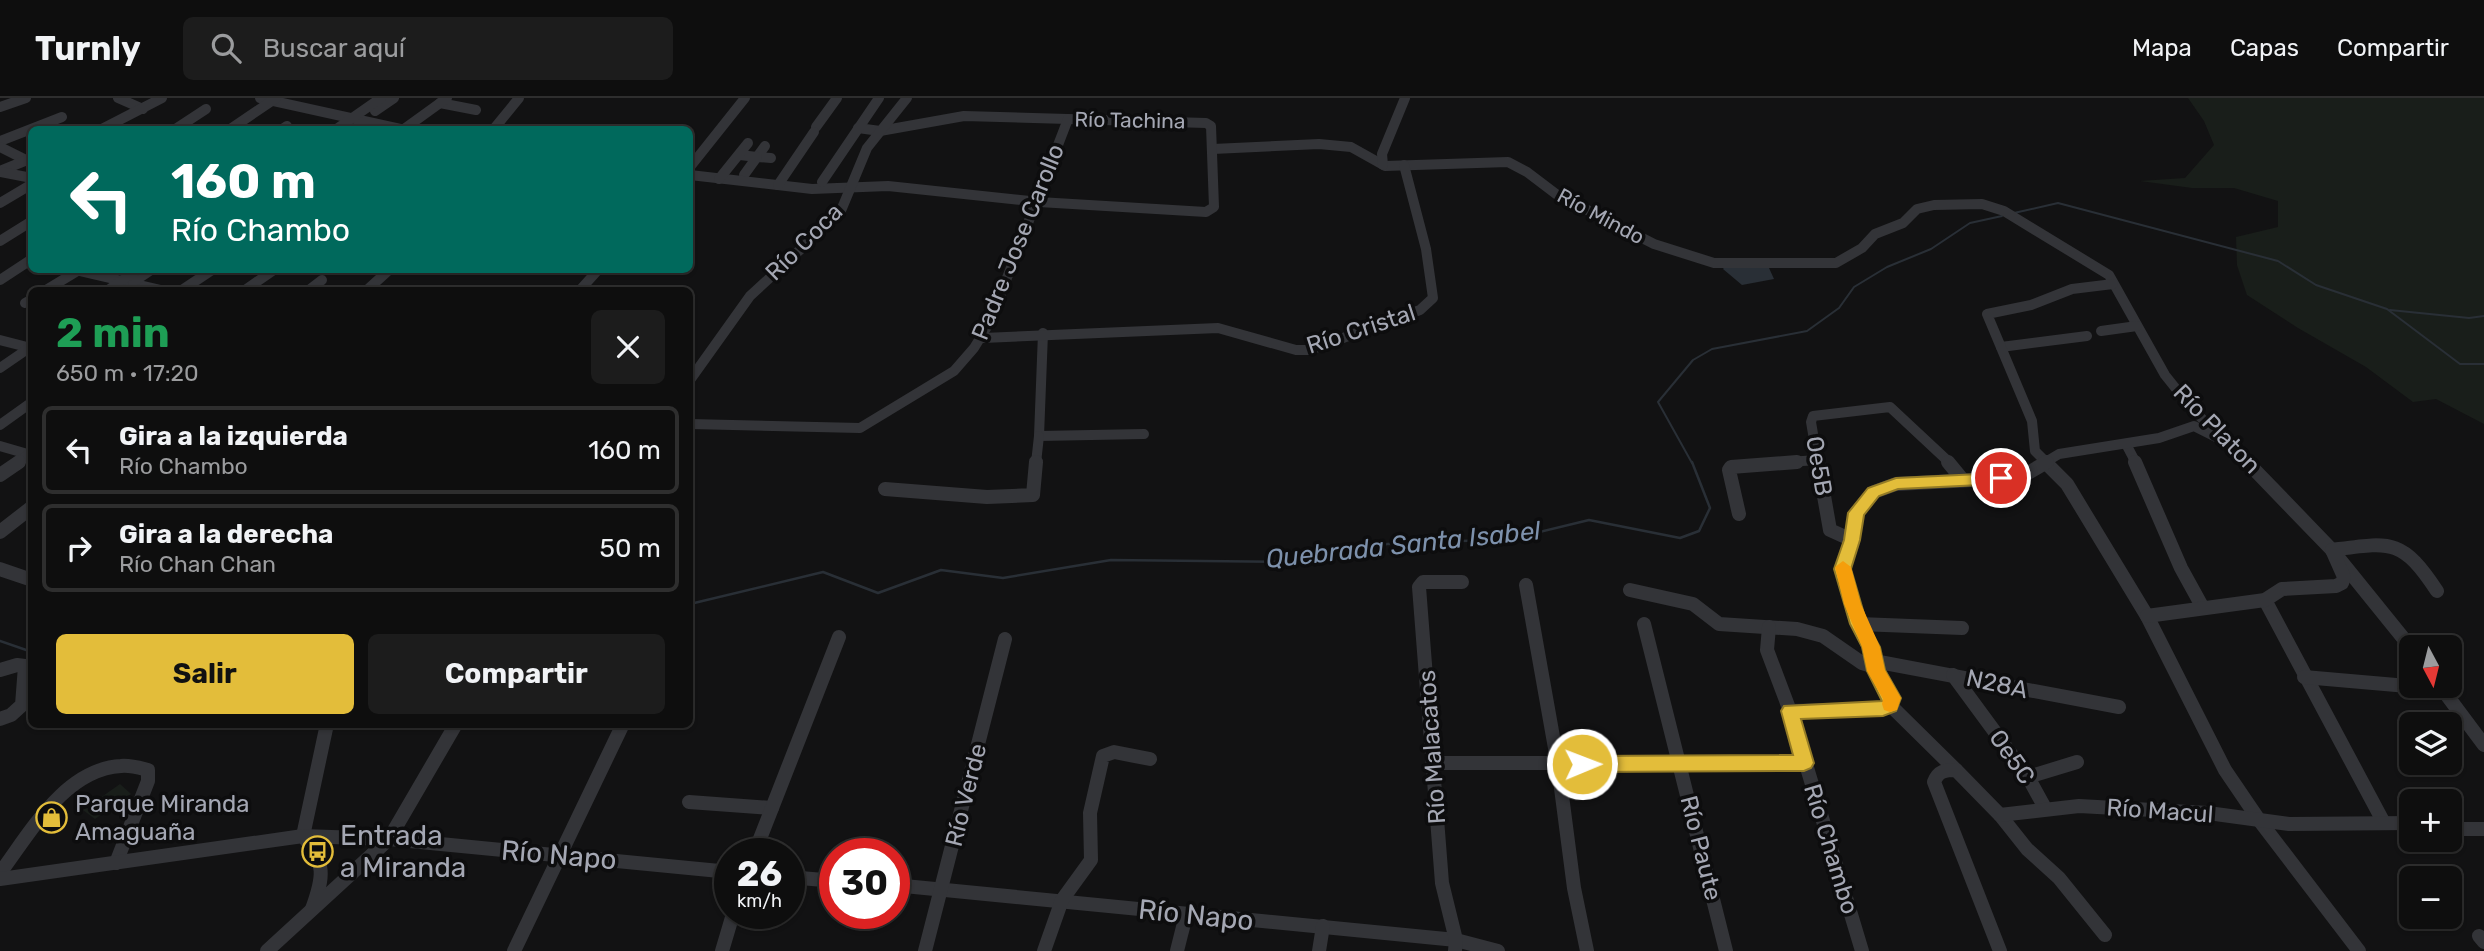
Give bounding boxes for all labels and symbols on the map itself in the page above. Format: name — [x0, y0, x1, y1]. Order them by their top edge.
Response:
street label: Río Tachina — [1074, 107, 1186, 133]
street label: Padre Jose Carollo — [966, 140, 1070, 344]
street label: Río Mindo — [1553, 183, 1649, 249]
street label: Río Coca — [760, 198, 848, 286]
street label: Río Cristal — [1303, 298, 1419, 360]
street label: Río Platon — [2168, 379, 2266, 479]
street label: Oe5B — [1800, 434, 1838, 498]
pin — [1971, 448, 2031, 508]
water label: Quebrada Santa Isabel — [1264, 515, 1543, 575]
north arrow — [2399, 635, 2462, 698]
street label: N28A — [1964, 664, 2030, 704]
street label: Río Malacatos — [1413, 669, 1451, 825]
street label: Oe5C — [1983, 724, 2041, 790]
position arrow — [1545, 727, 1619, 801]
street label: Río Verde — [940, 741, 992, 849]
street label: Río Chambo — [1798, 781, 1864, 917]
place label: Parque Miranda Amaguaña — [75, 790, 249, 846]
street label: Río Paute — [1674, 793, 1728, 903]
street label: Río Macul — [2106, 793, 2214, 829]
shop icon: Parque Miranda Amaguaña — [35, 801, 69, 835]
place label: Entrada a Miranda — [340, 819, 466, 884]
bus stop icon: Entrada a Miranda — [300, 834, 334, 868]
street label: Río Napo — [500, 834, 618, 876]
speed limit sign: 30 — [819, 838, 910, 929]
street label: Río Napo — [1137, 893, 1255, 937]

